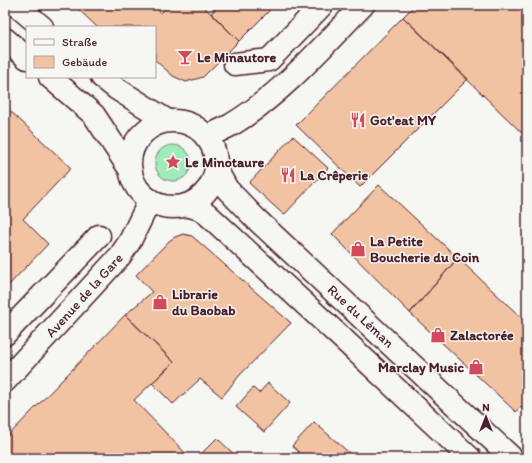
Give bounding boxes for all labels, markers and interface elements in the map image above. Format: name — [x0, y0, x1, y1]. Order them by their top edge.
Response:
legend — [26, 26, 156, 78]
text: Straße — [62, 35, 97, 49]
bar icon: Le Minautore — [176, 48, 194, 66]
place label: Le Minautore — [197, 49, 277, 66]
text: Gebäude — [62, 55, 107, 69]
restaurant icon: Got'eat MY — [349, 111, 367, 129]
place label: Got'eat MY — [370, 112, 437, 129]
place icon: Le Minotaure — [164, 153, 182, 171]
place label: Le Minotaure — [185, 154, 265, 171]
restaurant icon: La Crêperie — [279, 166, 297, 184]
place label: La Crêperie — [300, 167, 368, 184]
place label: La Petite Boucherie du Coin — [370, 233, 480, 266]
shop icon: La Petite Boucherie du Coin — [349, 240, 367, 258]
street label: Avenue de la Gare — [42, 250, 127, 341]
street label: Rue du Léman — [324, 281, 398, 352]
place label: Librarie du Baobab — [172, 286, 236, 319]
shop icon: Librarie du Baobab — [151, 293, 169, 311]
shop icon: Zalactorée — [429, 326, 447, 344]
place label: Zalactorée — [450, 327, 514, 344]
shop icon: Marclay Music — [467, 358, 485, 376]
place label: Marclay Music — [378, 359, 464, 376]
north arrow — [466, 397, 506, 437]
text: N — [482, 401, 490, 414]

